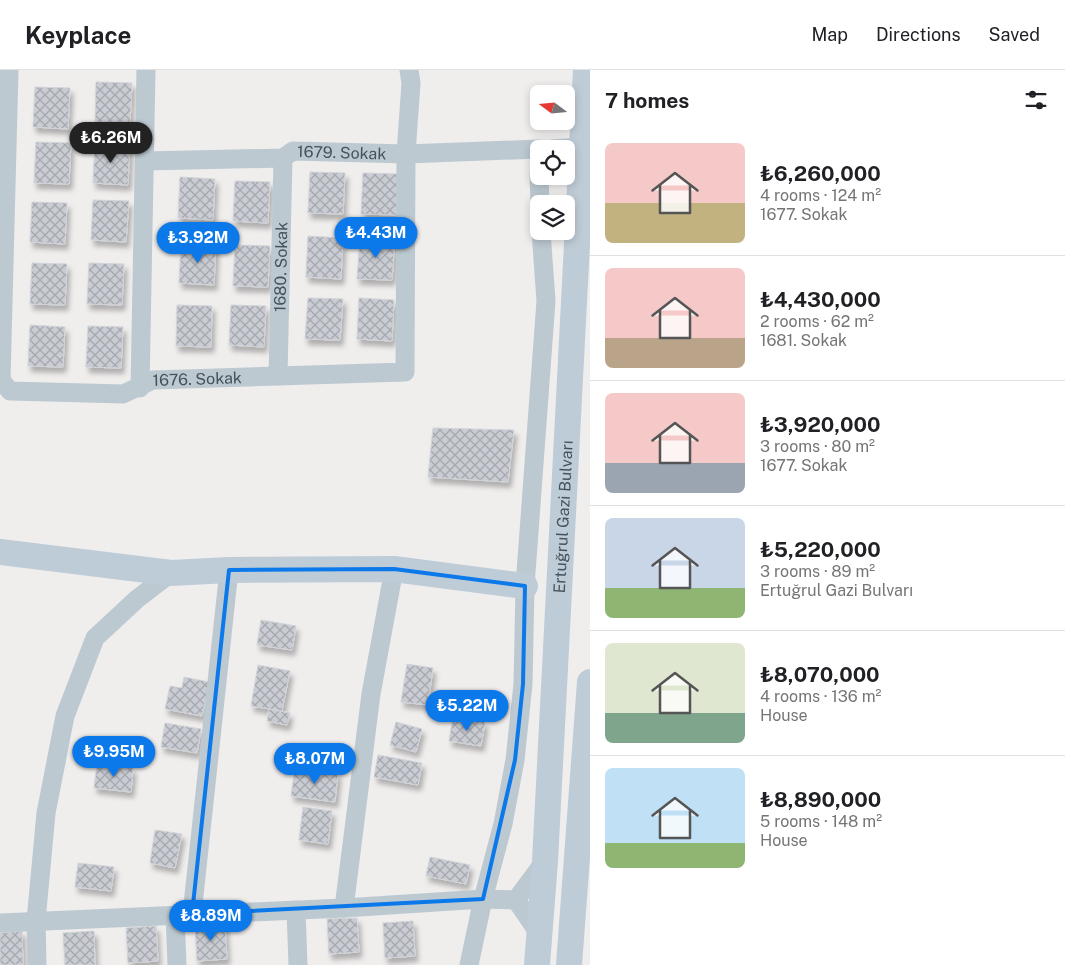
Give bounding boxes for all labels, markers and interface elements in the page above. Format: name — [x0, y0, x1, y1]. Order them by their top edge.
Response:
text: Keyplace — [25, 21, 131, 49]
text: Map — [811, 24, 848, 45]
text: Directions — [876, 24, 961, 45]
text: Saved — [989, 24, 1040, 45]
north arrow — [530, 85, 575, 130]
map controls — [530, 85, 575, 240]
icon: filters — [1022, 86, 1050, 114]
text: 7 homes — [605, 88, 689, 113]
pin: ₺6.26M — [70, 122, 152, 164]
text: ₺6.26M — [80, 128, 142, 147]
button: locate — [530, 140, 575, 185]
street label: 1679. Sokak — [297, 142, 387, 163]
text: ₺6,260,000 — [760, 161, 881, 186]
icon: home — [645, 163, 705, 223]
text: 4 rooms · 124 m² — [760, 186, 881, 205]
button: layers — [530, 195, 575, 240]
text: 1677. Sokak — [760, 205, 847, 224]
pin: ₺4.43M — [335, 216, 417, 259]
pin: ₺3.92M — [157, 222, 239, 264]
street label: 1680. Sokak — [270, 222, 292, 312]
text: ₺4.43M — [345, 223, 407, 242]
text: ₺3.92M — [168, 228, 228, 247]
text: ₺4,430,000 — [760, 287, 881, 312]
icon: home — [645, 288, 705, 348]
text: 2 rooms · 62 m² — [760, 312, 874, 331]
text: 1681. Sokak — [760, 331, 847, 350]
street label: 1676. Sokak — [152, 368, 242, 390]
text: ₺3,920,000 — [760, 412, 881, 437]
icon: home — [645, 413, 705, 473]
text: 3 rooms · 80 m² — [760, 437, 875, 456]
street label: Ertuğrul Gazi Bulvarı — [550, 440, 577, 594]
text: 1677. Sokak — [760, 456, 847, 475]
text: ₺5,220,000 — [760, 537, 881, 562]
icon: home — [645, 538, 705, 598]
text: 3 rooms · 89 m² — [760, 562, 875, 581]
text: Ertuğrul Gazi Bulvarı — [760, 581, 913, 600]
text: ₺8,070,000 — [760, 662, 880, 687]
icon: home — [645, 663, 705, 723]
text: 4 rooms · 136 m² — [760, 687, 881, 706]
pin: ₺5.22M — [426, 690, 508, 732]
text: ₺5.22M — [437, 696, 497, 715]
text: House — [760, 706, 808, 725]
pin: ₺9.95M — [73, 736, 155, 778]
text: ₺9.95M — [83, 742, 145, 761]
pin: ₺8.07M — [274, 742, 356, 785]
text: ₺8.07M — [285, 749, 345, 768]
text: ₺8,890,000 — [760, 787, 881, 812]
icon: home — [645, 788, 705, 848]
text: 5 rooms · 148 m² — [760, 812, 882, 831]
text: House — [760, 831, 808, 850]
pin: ₺8.89M — [170, 900, 252, 942]
text: ₺8.89M — [180, 906, 242, 925]

